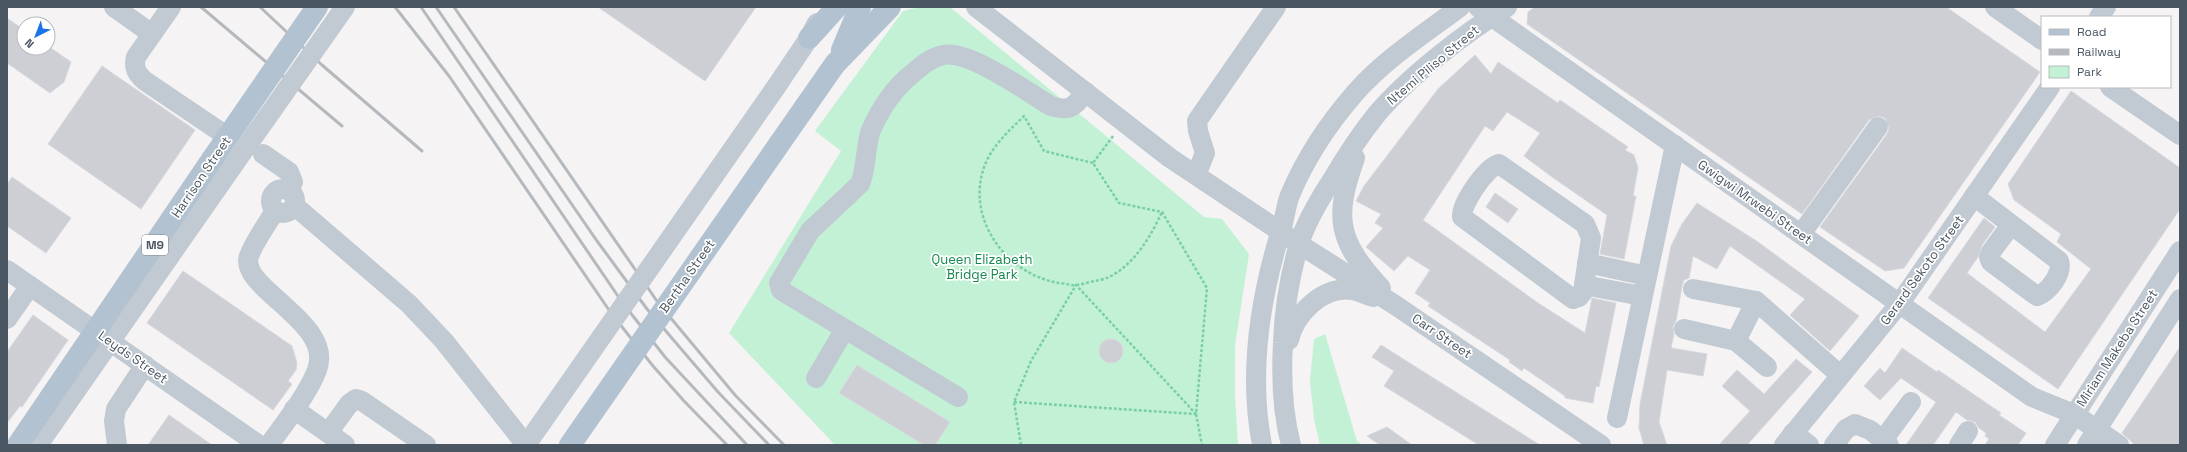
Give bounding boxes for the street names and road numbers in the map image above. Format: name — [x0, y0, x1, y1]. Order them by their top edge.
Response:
street label: Ntemi Piliso Street — [1383, 21, 1483, 109]
street label: Harrison Street — [167, 133, 235, 221]
street label: Gwigwi Mrwebi Street — [1694, 156, 1816, 248]
street label: Gerard Sekoto Street — [1876, 212, 1968, 328]
road number: M9 — [142, 235, 168, 255]
street label: Bertha Street — [655, 236, 719, 316]
street label: Miriam Makeba Street — [2073, 286, 2161, 410]
street label: Carr Street — [1409, 310, 1475, 362]
street label: Leyds Street — [95, 327, 171, 387]

